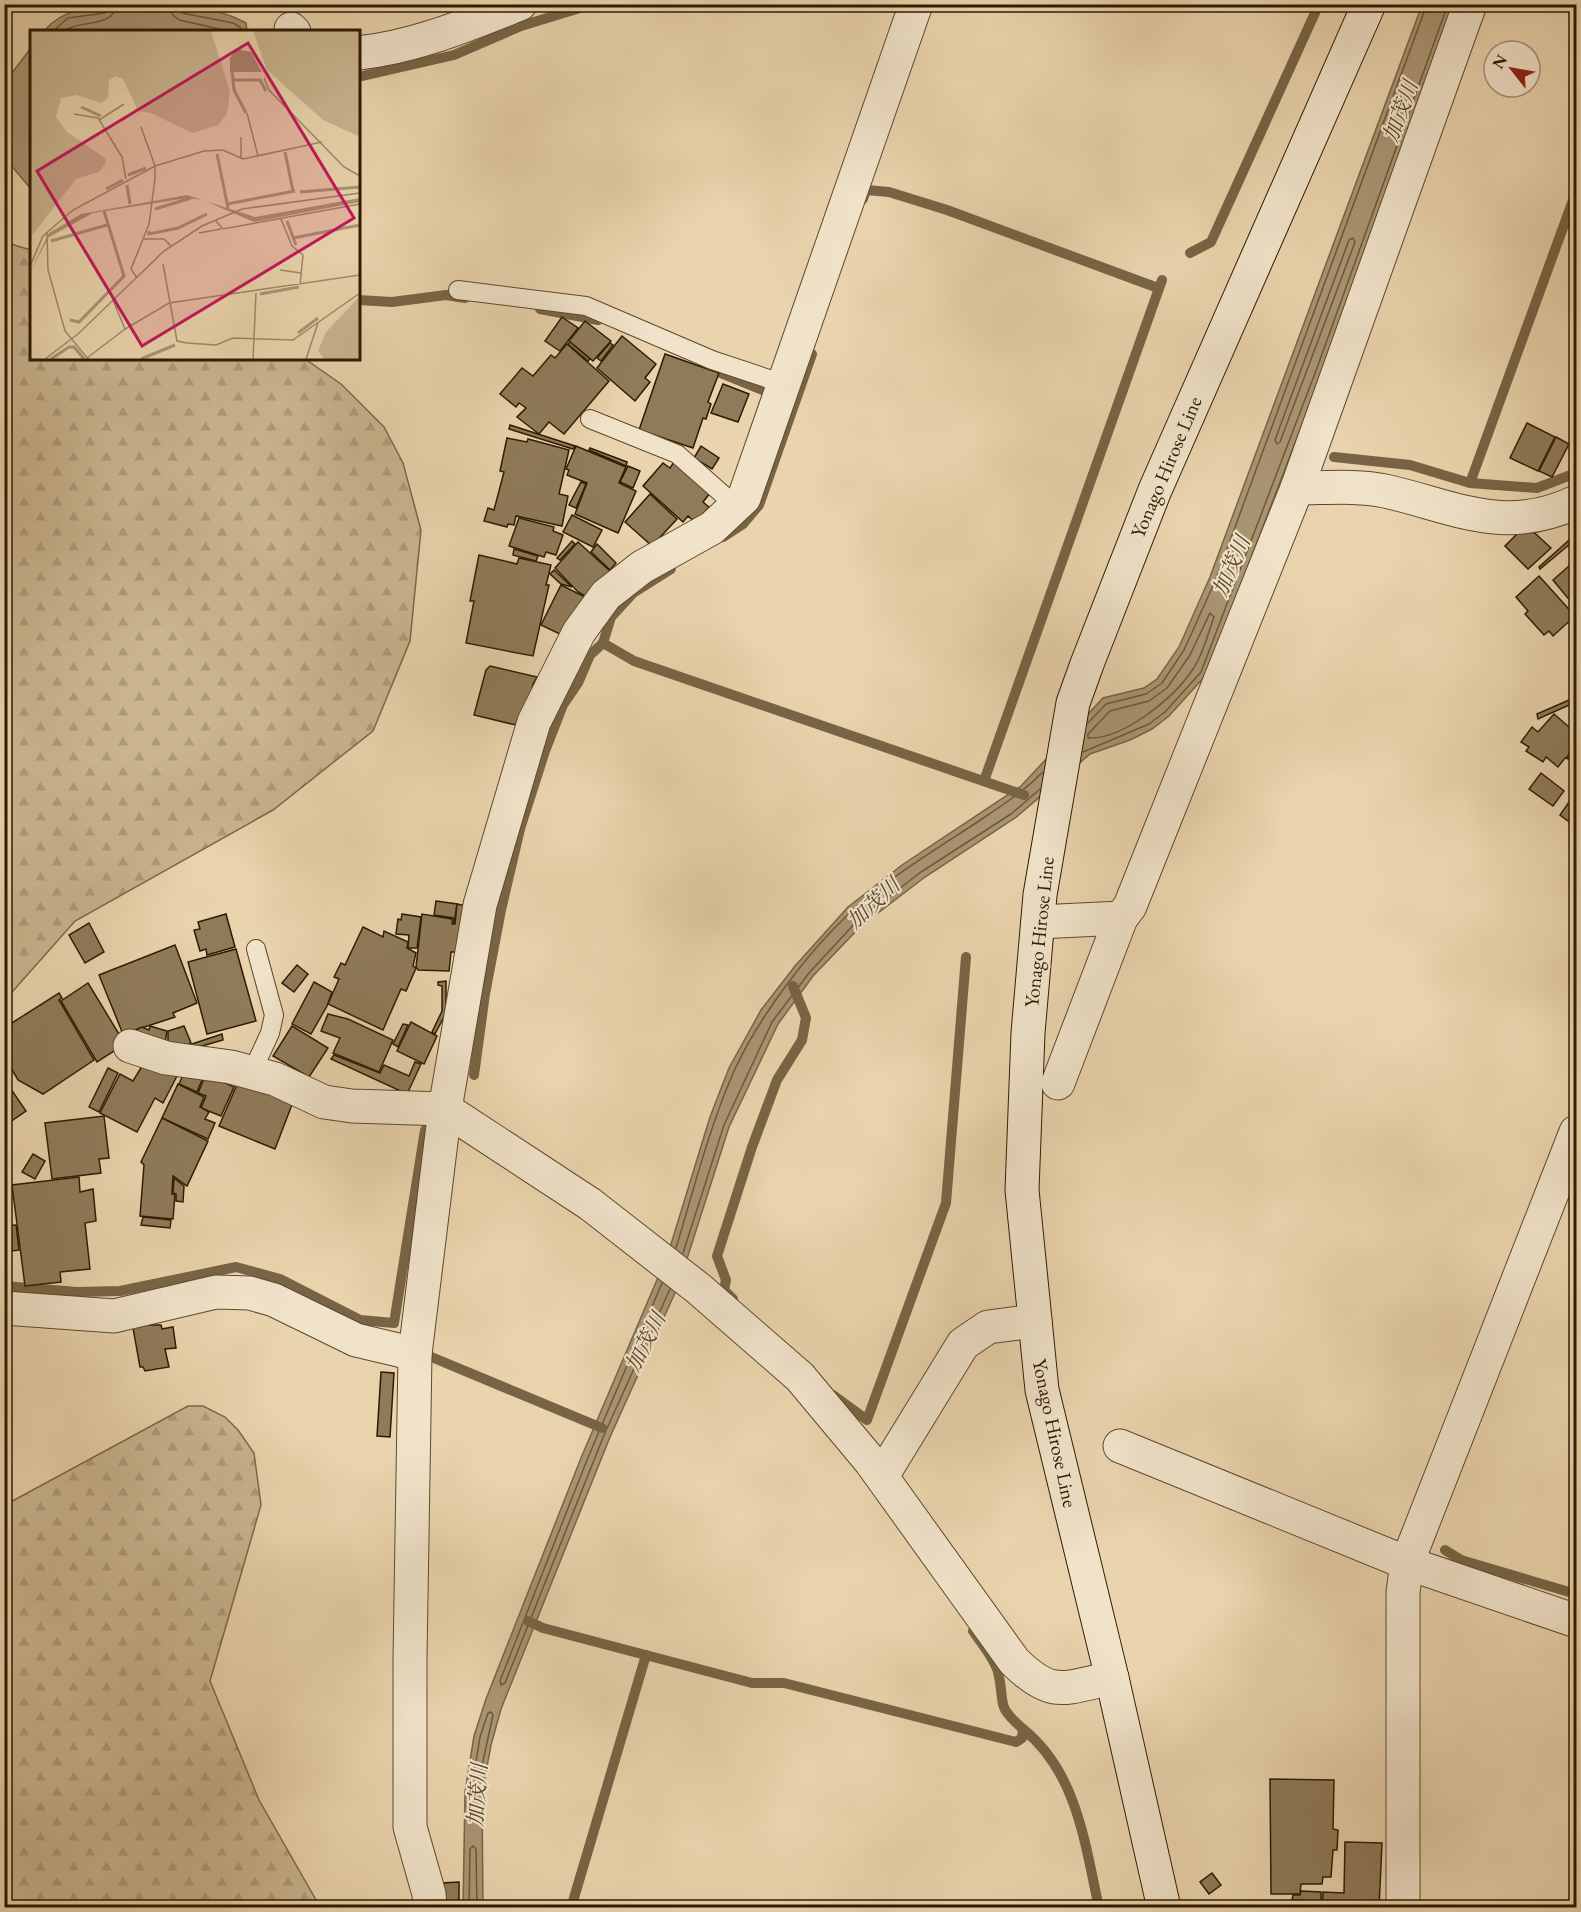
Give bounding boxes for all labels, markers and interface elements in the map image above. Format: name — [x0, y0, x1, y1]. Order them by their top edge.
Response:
inset map — [30, 30, 360, 360]
north arrow — [1482, 39, 1542, 99]
text: N — [1487, 51, 1512, 72]
water label: 加茂川 — [1377, 75, 1424, 145]
street label: Yonago Hirose Line — [1124, 392, 1208, 542]
water label: 加茂川 — [1206, 530, 1257, 600]
street label: Yonago Hirose Line — [1018, 855, 1060, 1009]
water label: 加茂川 — [841, 870, 907, 934]
water label: 加茂川 — [619, 1306, 672, 1376]
street label: Yonago Hirose Line — [1027, 1356, 1084, 1510]
water label: 加茂川 — [461, 1761, 493, 1827]

